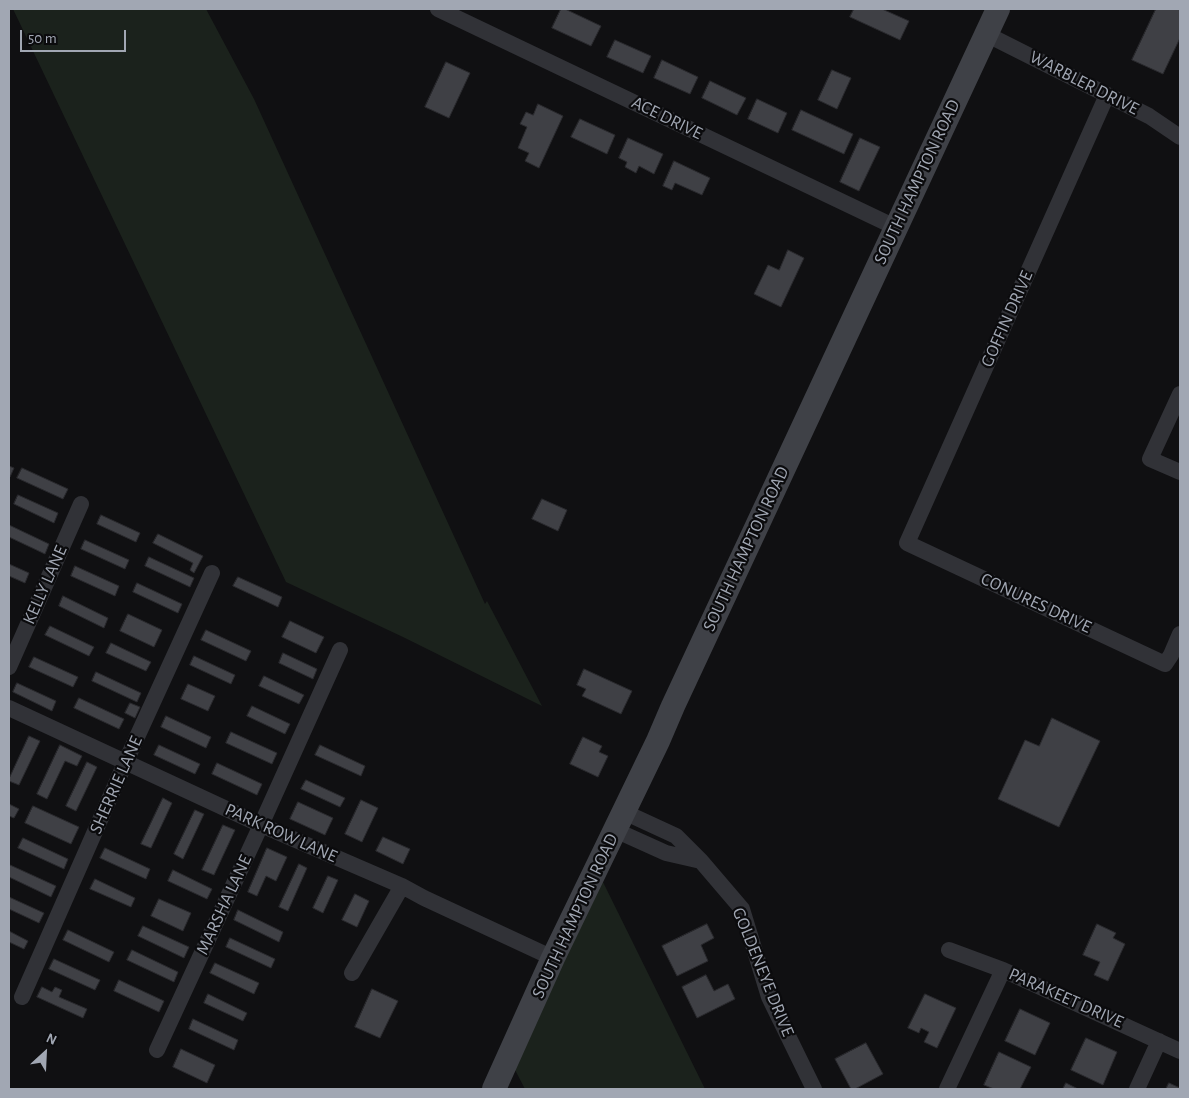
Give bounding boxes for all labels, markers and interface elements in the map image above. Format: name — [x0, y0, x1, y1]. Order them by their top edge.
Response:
scale bar — [22, 20, 129, 52]
text: 50 m — [28, 31, 57, 46]
street label: WARBLER DRIVE — [1026, 46, 1142, 120]
street label: ACE DRIVE — [628, 92, 706, 144]
street label: SOUTH HAMPTON ROAD — [869, 96, 965, 268]
street label: GOFFIN DRIVE — [976, 268, 1038, 370]
street label: SOUTH HAMPTON ROAD — [698, 463, 794, 635]
street label: KELLY LANE — [18, 542, 72, 628]
street label: CONURES DRIVE — [977, 568, 1095, 638]
street label: SHERRIE LANE — [85, 733, 147, 837]
street label: PARK ROW LANE — [222, 799, 340, 867]
street label: SOUTH HAMPTON ROAD — [527, 830, 623, 1002]
street label: MARSHA LANE — [191, 852, 257, 958]
street label: GOLDENEYE DRIVE — [727, 904, 799, 1040]
street label: PARAKEET DRIVE — [1005, 963, 1127, 1033]
north arrow — [20, 1028, 70, 1078]
text: N — [44, 1031, 59, 1048]

